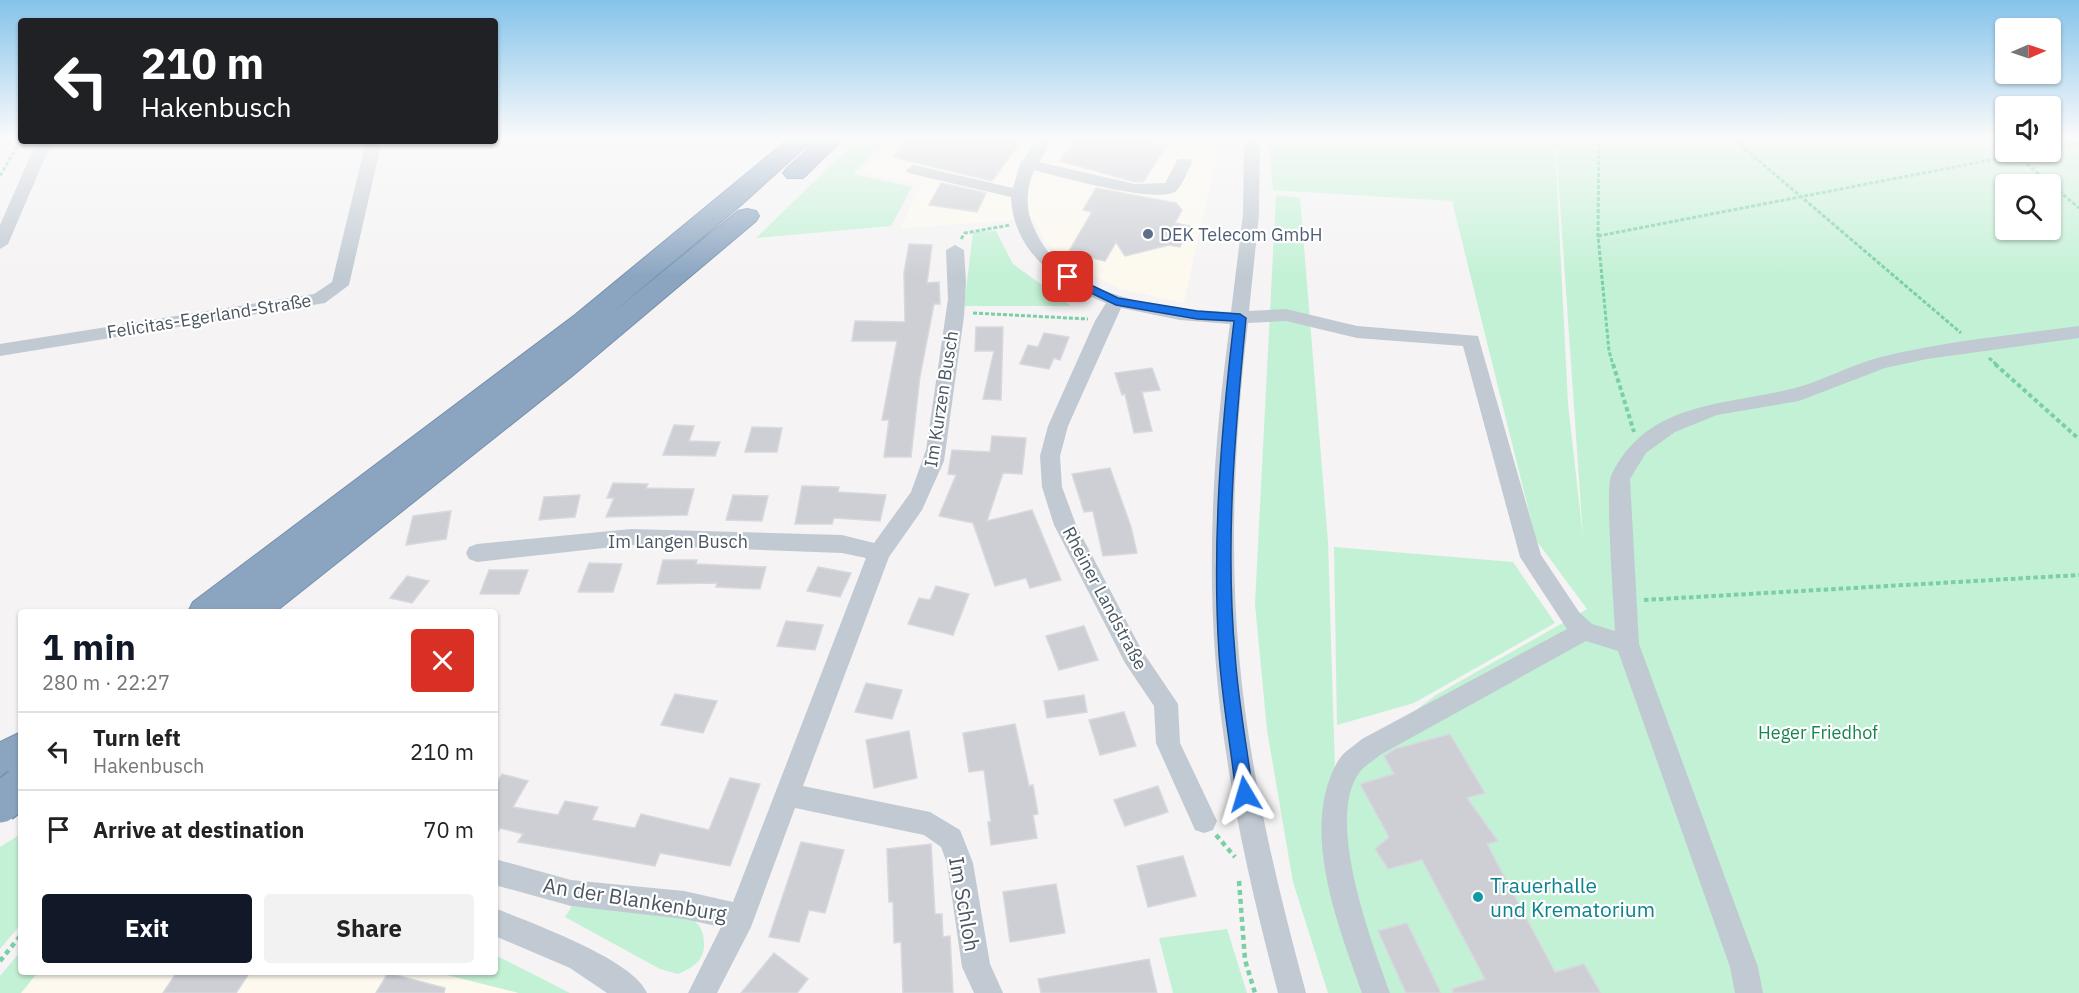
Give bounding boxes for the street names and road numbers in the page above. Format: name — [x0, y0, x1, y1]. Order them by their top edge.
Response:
street label: Felicitas-Egerland-Straße — [105, 288, 313, 344]
street label: Im Kurzen Busch — [919, 329, 963, 469]
street label: Rheiner Landstraße — [1058, 522, 1152, 674]
street label: Im Langen Busch — [608, 530, 748, 553]
street label: Im Schloh — [943, 854, 987, 954]
street label: An der Blankenburg — [541, 871, 729, 927]

